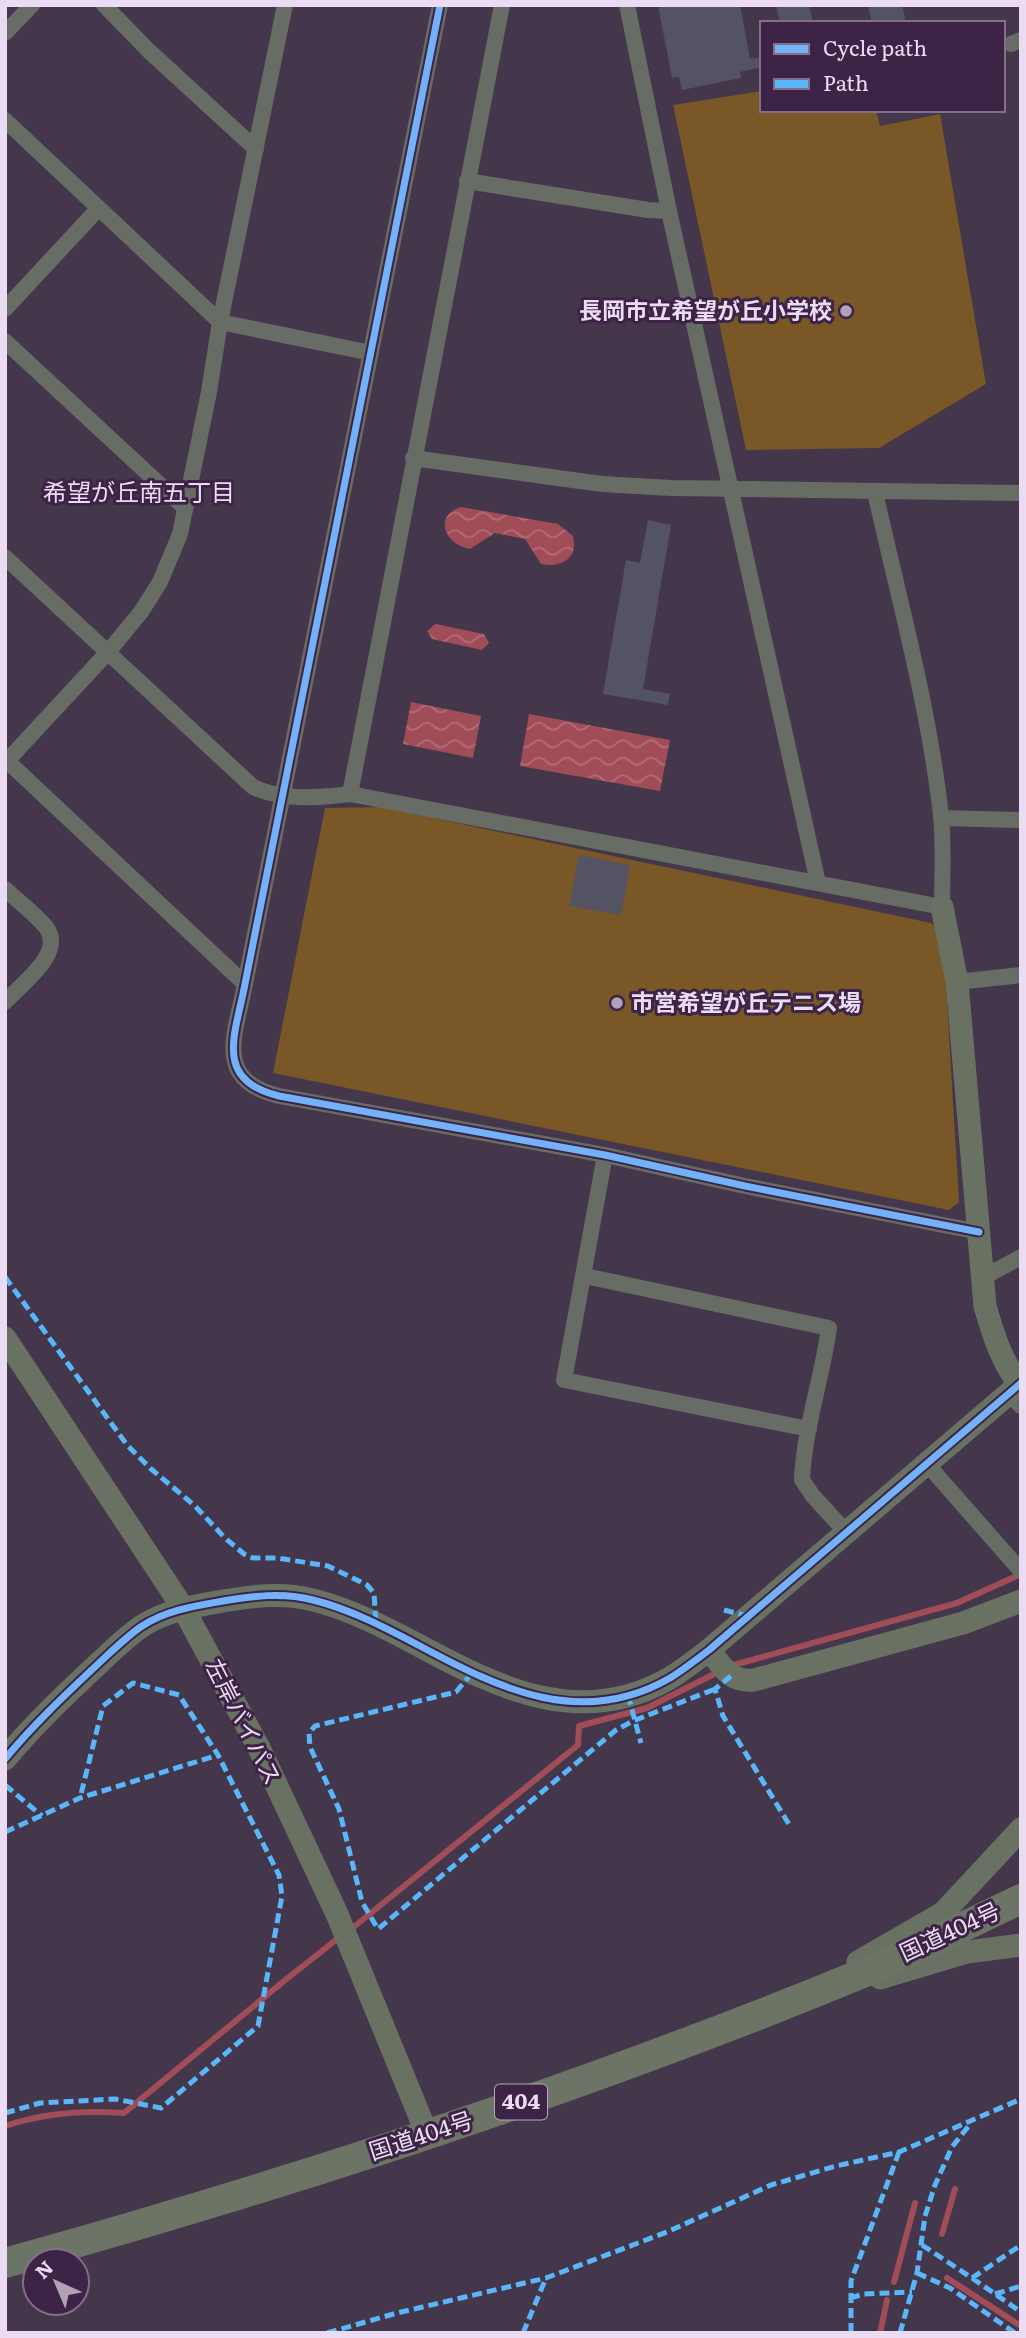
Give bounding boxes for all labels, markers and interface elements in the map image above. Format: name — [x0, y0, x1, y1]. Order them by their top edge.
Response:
legend — [760, 21, 1005, 112]
text: Cycle path — [823, 31, 927, 62]
text: Path — [823, 66, 869, 97]
place label: 長岡市立希望が丘小学校 — [579, 292, 832, 326]
marker: 長岡市立希望が丘小学校 — [838, 303, 854, 319]
district label: 希望が丘南五丁目 — [43, 473, 235, 508]
place label: 市営希望が丘テニス場 — [631, 984, 861, 1018]
marker: 市営希望が丘テニス場 — [609, 995, 625, 1011]
street label: 左岸バイパス — [198, 1652, 291, 1790]
street label: 国道404号 — [893, 1892, 1005, 1968]
road number: 404 — [495, 2084, 547, 2120]
street label: 国道404号 — [364, 2101, 477, 2167]
north arrow — [21, 2247, 91, 2317]
text: N — [28, 2253, 59, 2285]

